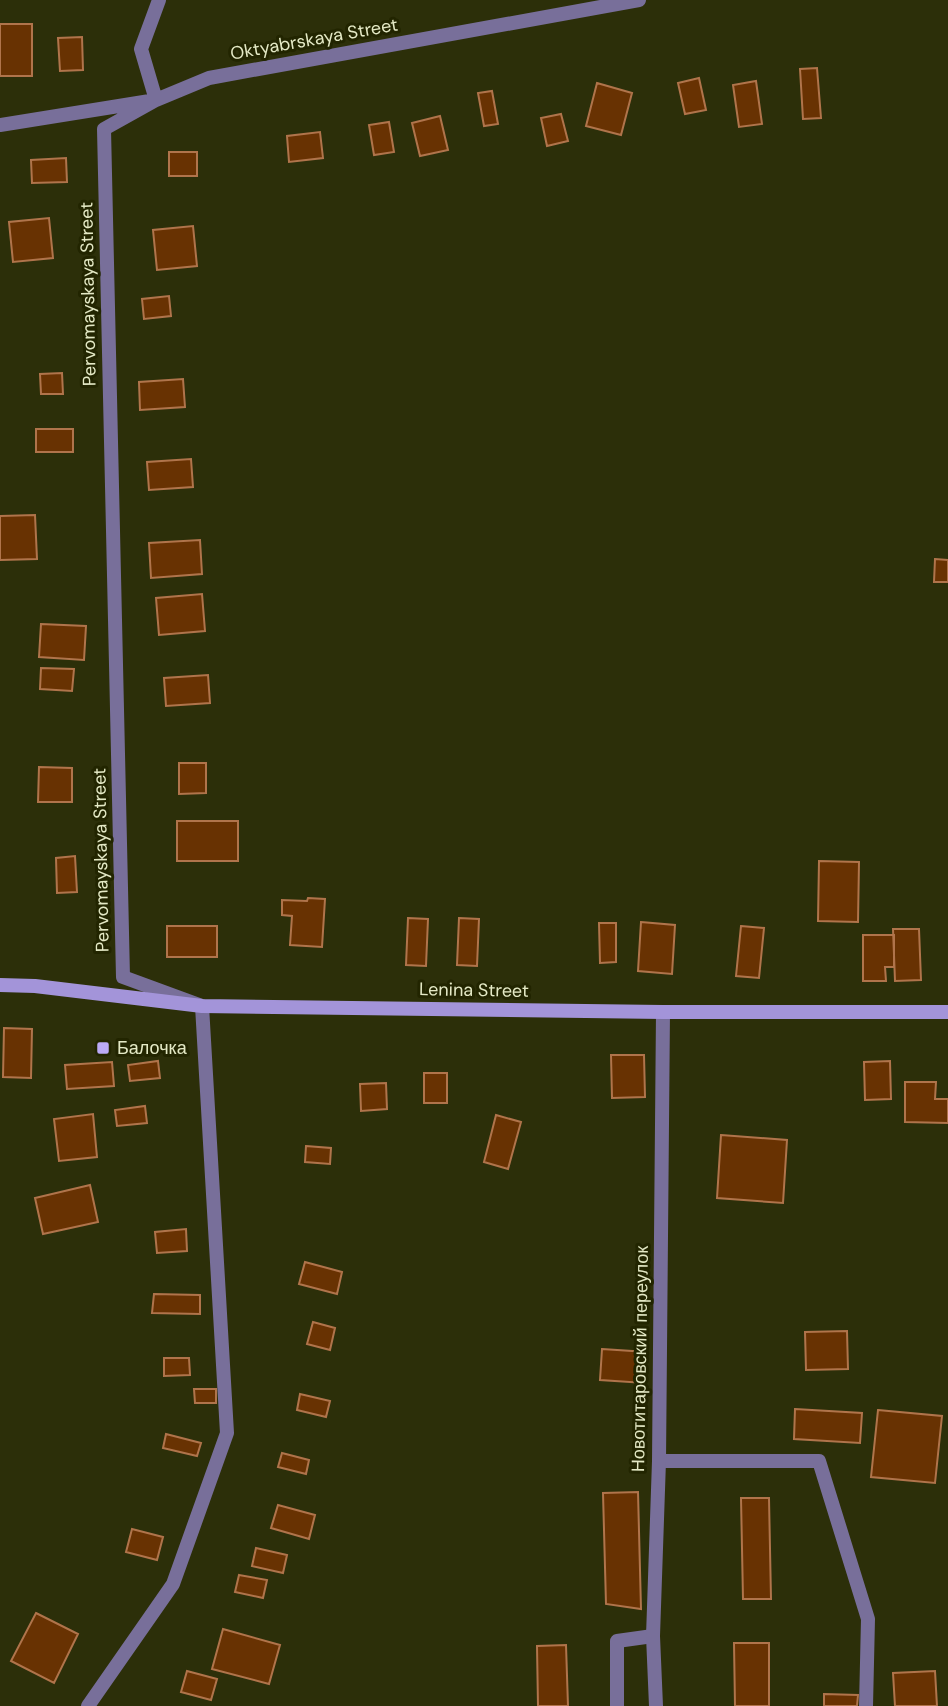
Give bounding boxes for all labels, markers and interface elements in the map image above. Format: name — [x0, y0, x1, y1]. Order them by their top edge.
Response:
street label: Oktyabrskaya Street — [228, 12, 400, 66]
street label: Pervomayskaya Street — [74, 202, 102, 386]
street label: Pervomayskaya Street — [87, 768, 115, 952]
street label: Lenina Street — [419, 977, 529, 1003]
place label: Балочка — [117, 1036, 188, 1060]
marker: Балочка — [95, 1040, 111, 1056]
street label: Новотитаровский переулок — [626, 1246, 654, 1472]

